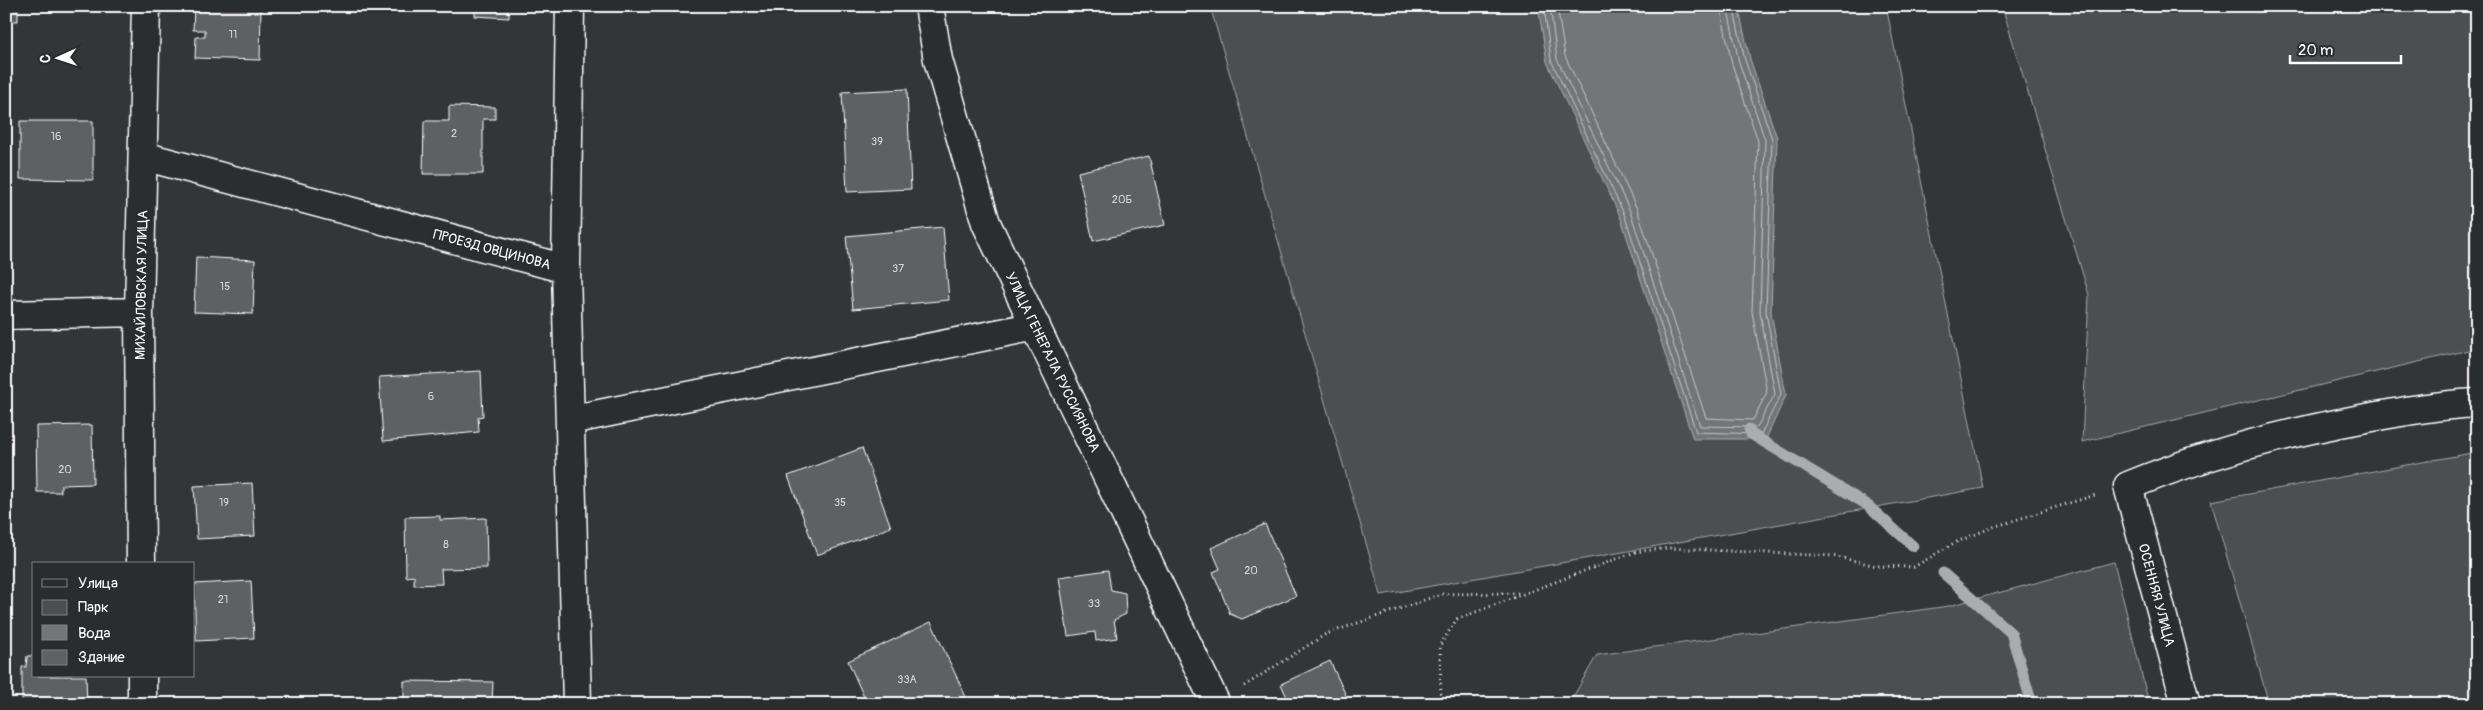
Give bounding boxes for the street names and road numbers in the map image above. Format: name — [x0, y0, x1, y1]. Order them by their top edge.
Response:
street label: МИХАЙЛОВСКАЯ УЛИЦА — [132, 210, 151, 360]
street label: ПРОЕЗД ОВЦИНОВА — [431, 226, 553, 273]
street label: УЛИЦА ГЕНЕРАЛА РУССИЯНОВА — [1002, 270, 1104, 455]
street label: ОСЕННЯЯ УЛИЦА — [2135, 542, 2178, 649]

